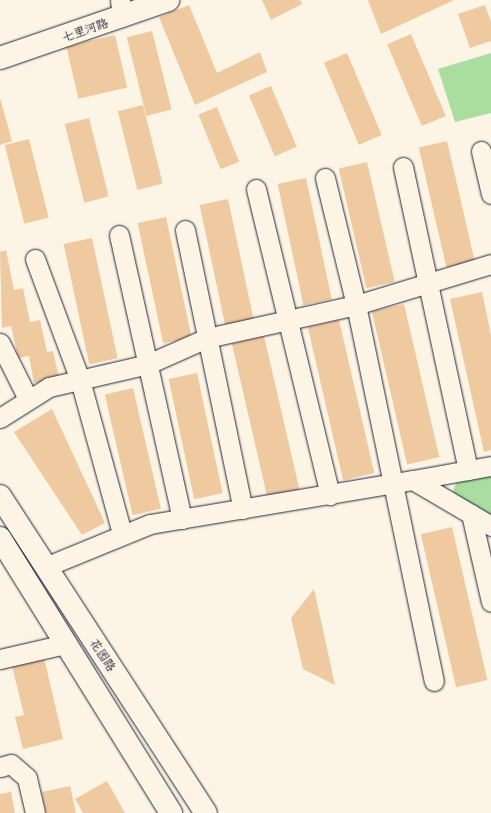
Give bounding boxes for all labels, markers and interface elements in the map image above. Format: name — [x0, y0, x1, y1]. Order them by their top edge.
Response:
street label: 七里河路 — [60, 15, 110, 45]
street label: 花园路 — [87, 636, 119, 674]

